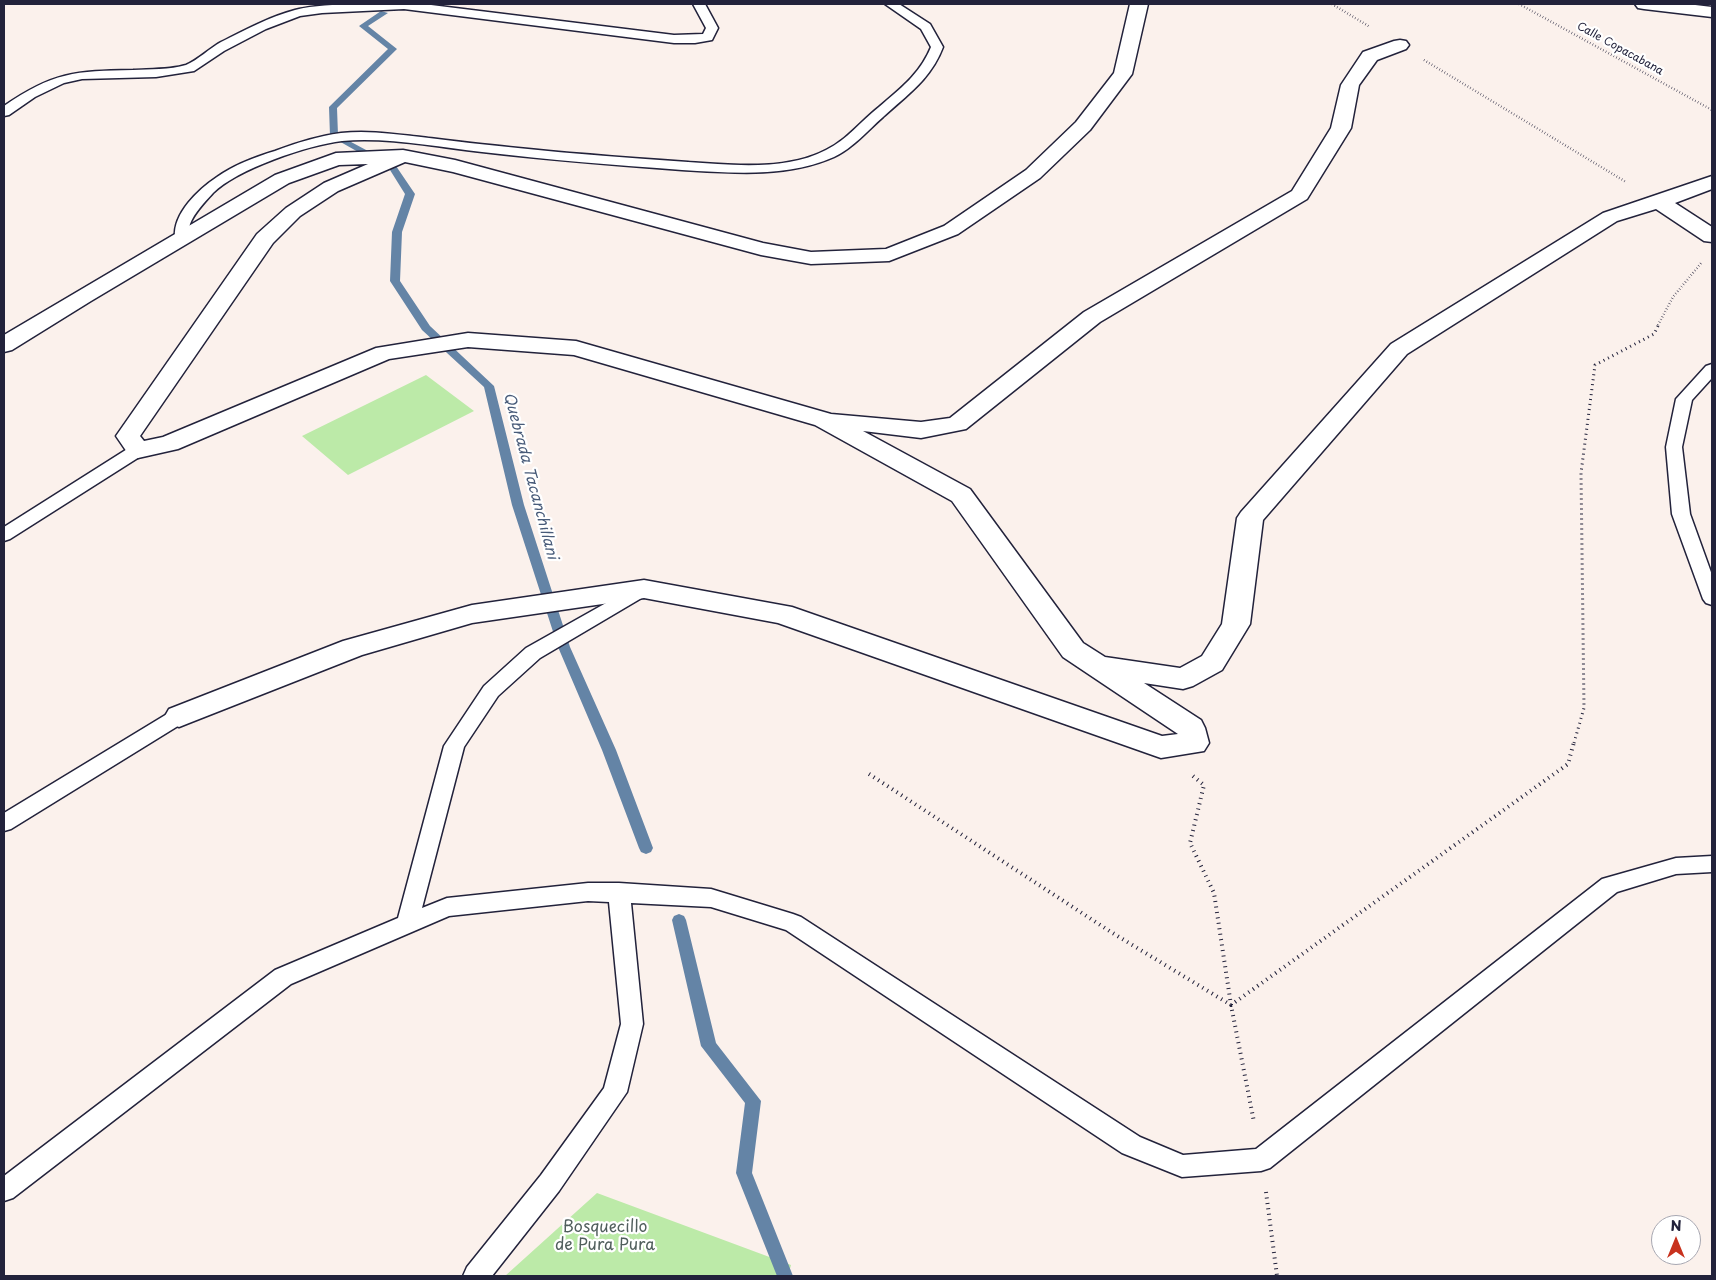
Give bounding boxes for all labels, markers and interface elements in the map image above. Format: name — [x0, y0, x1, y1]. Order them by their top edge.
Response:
street label: Calle Copacabana — [1574, 20, 1666, 78]
water label: Quebrada Tacanchillani — [499, 390, 561, 562]
north arrow — [1651, 1215, 1701, 1265]
text: N — [1670, 1215, 1682, 1236]
park label: Bosquecillo de Pura Pura — [555, 1218, 655, 1256]

